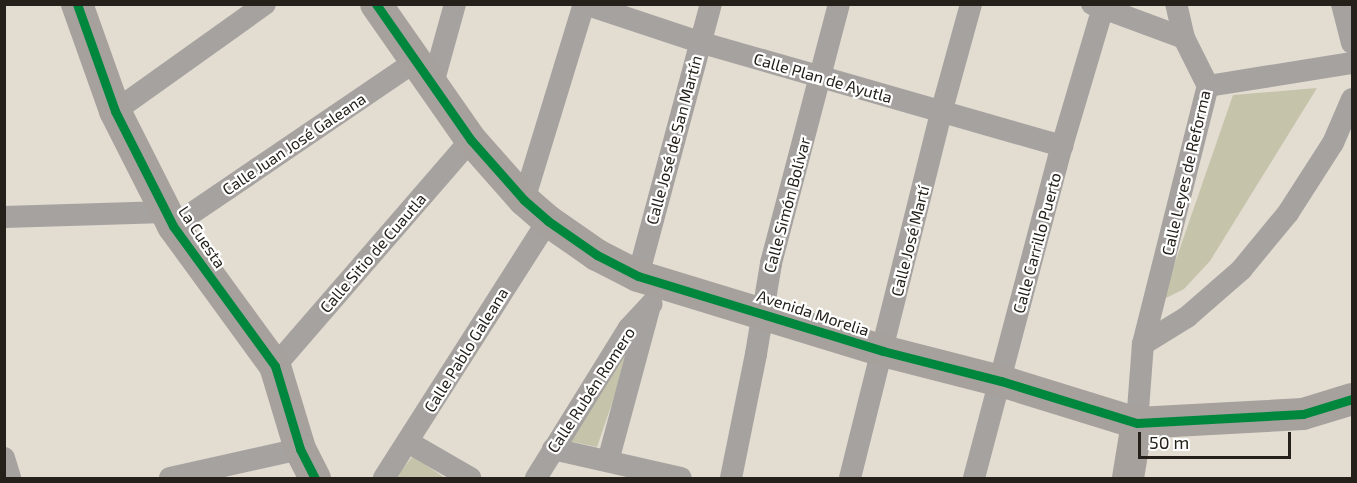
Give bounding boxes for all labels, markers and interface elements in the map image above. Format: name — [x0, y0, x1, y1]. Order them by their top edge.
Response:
street label: Calle Plan de Ayutla — [751, 49, 895, 107]
street label: Calle José de San Martín — [642, 53, 706, 227]
street label: Calle Juan José Galeana — [218, 89, 370, 199]
street label: Calle Leyes de Reforma — [1158, 89, 1214, 257]
street label: Calle Simón Bolívar — [760, 135, 814, 275]
street label: Calle Carrillo Puerto — [1009, 170, 1065, 316]
street label: Calle José Martí — [887, 184, 933, 298]
street label: Calle Sitio de Cuautla — [316, 189, 430, 317]
street label: La Cuesta — [174, 202, 230, 272]
street label: Calle Pablo Galeana — [420, 284, 512, 416]
street label: Avenida Morelia — [754, 286, 872, 340]
street label: Calle Rubén Romero — [543, 324, 639, 456]
scale bar — [1141, 420, 1294, 458]
text: 50 m — [1149, 431, 1189, 453]

